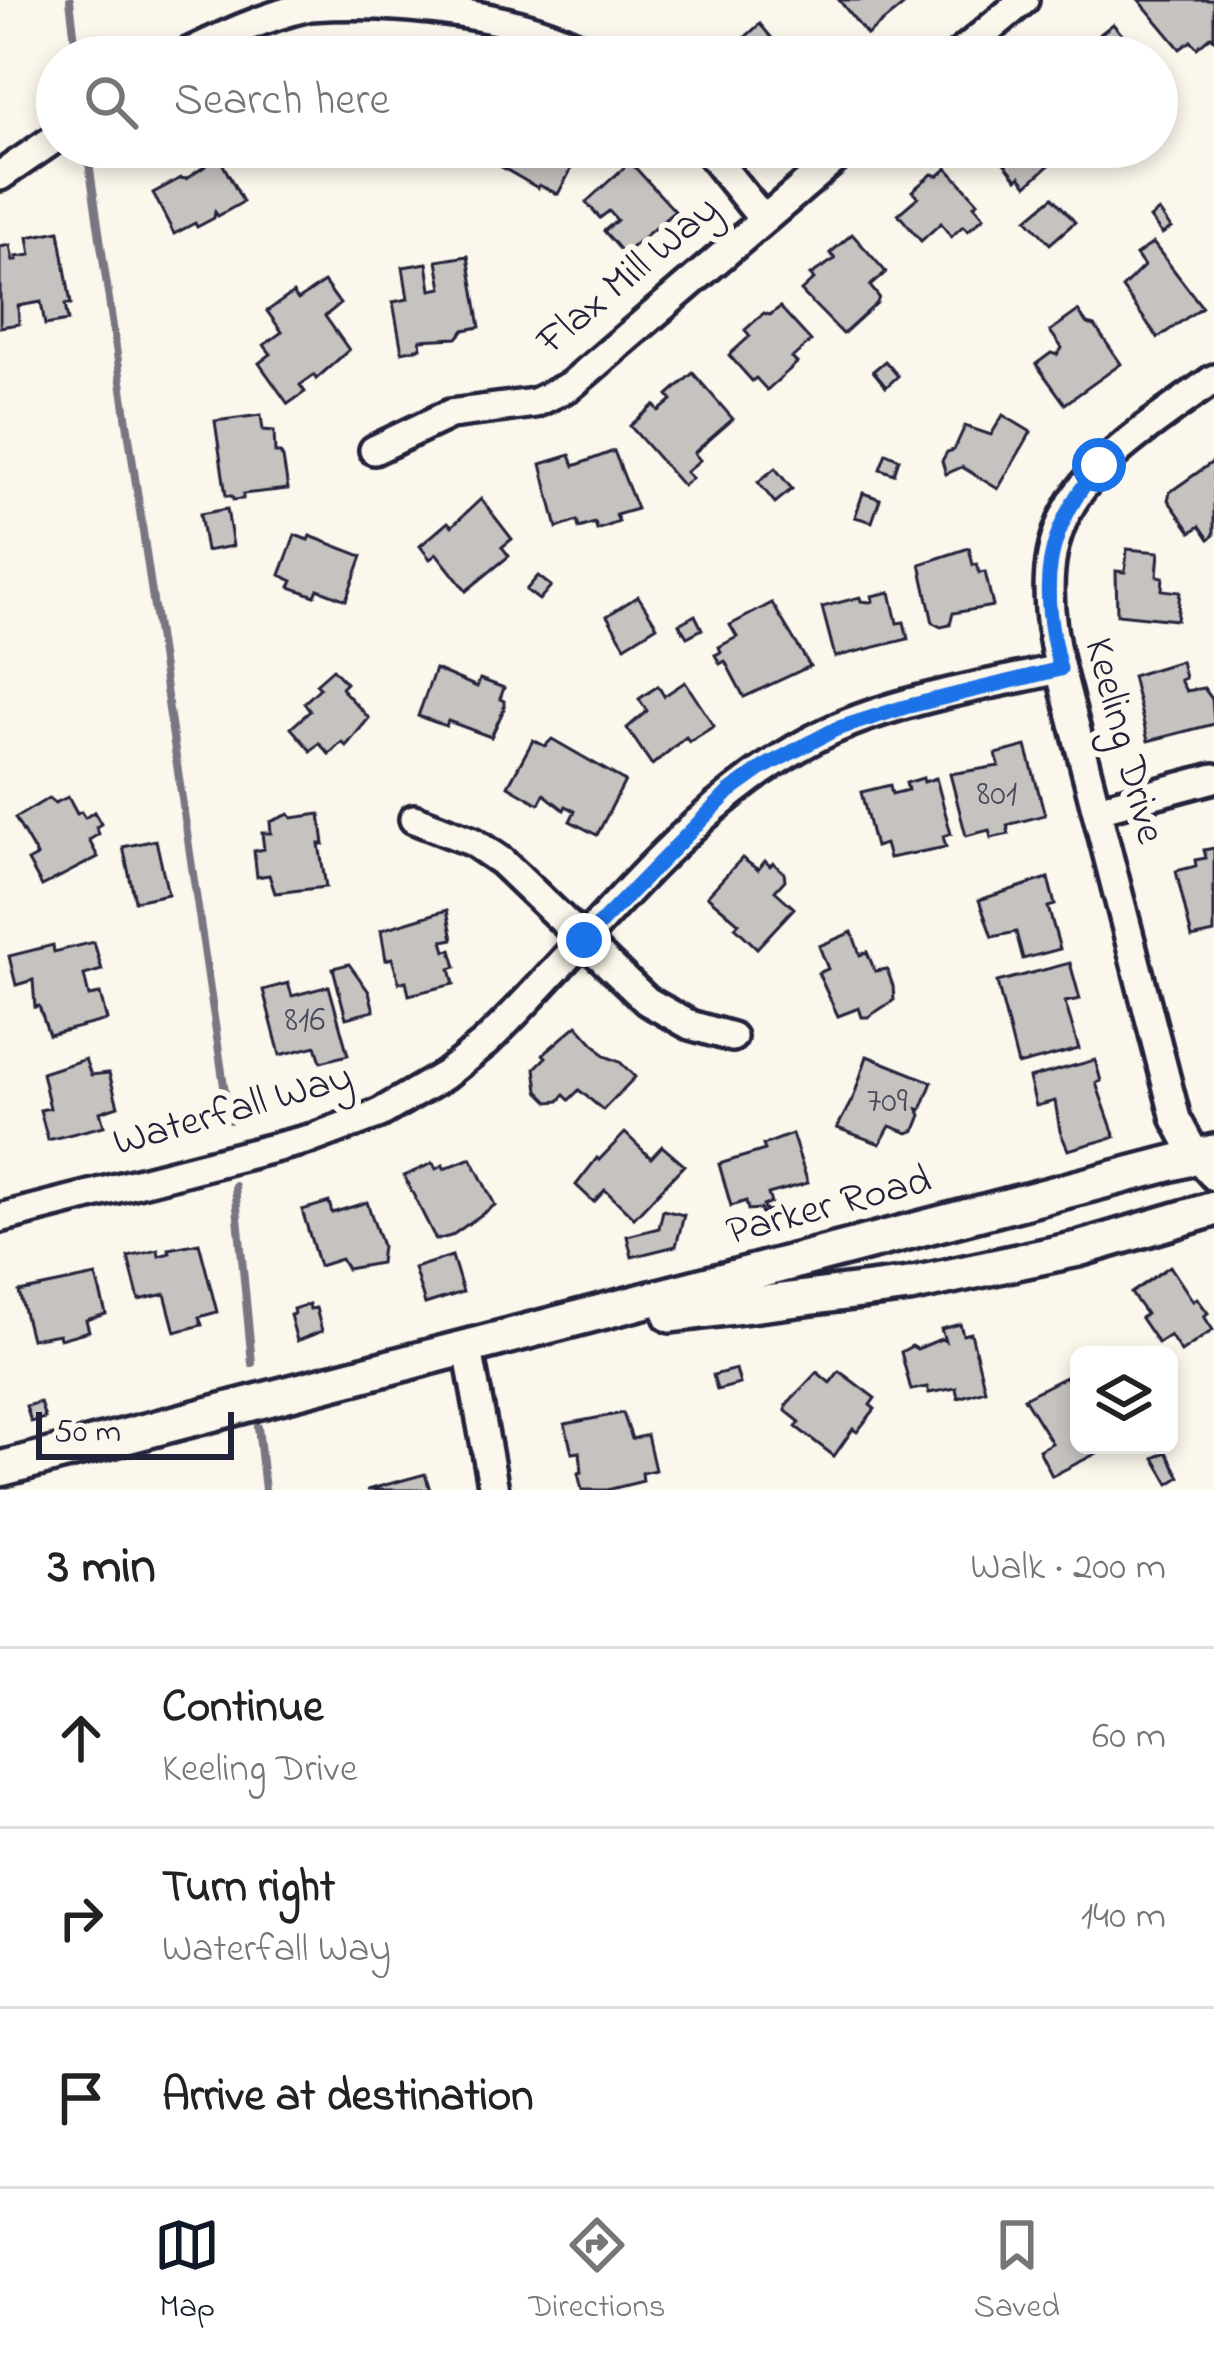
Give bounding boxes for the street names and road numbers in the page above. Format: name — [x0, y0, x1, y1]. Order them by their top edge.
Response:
street label: Flax Mill Way — [523, 181, 734, 372]
street label: Keeling Drive — [1066, 631, 1180, 851]
street label: Waterfall Way — [106, 1048, 360, 1174]
street label: Parker Road — [720, 1150, 938, 1264]

